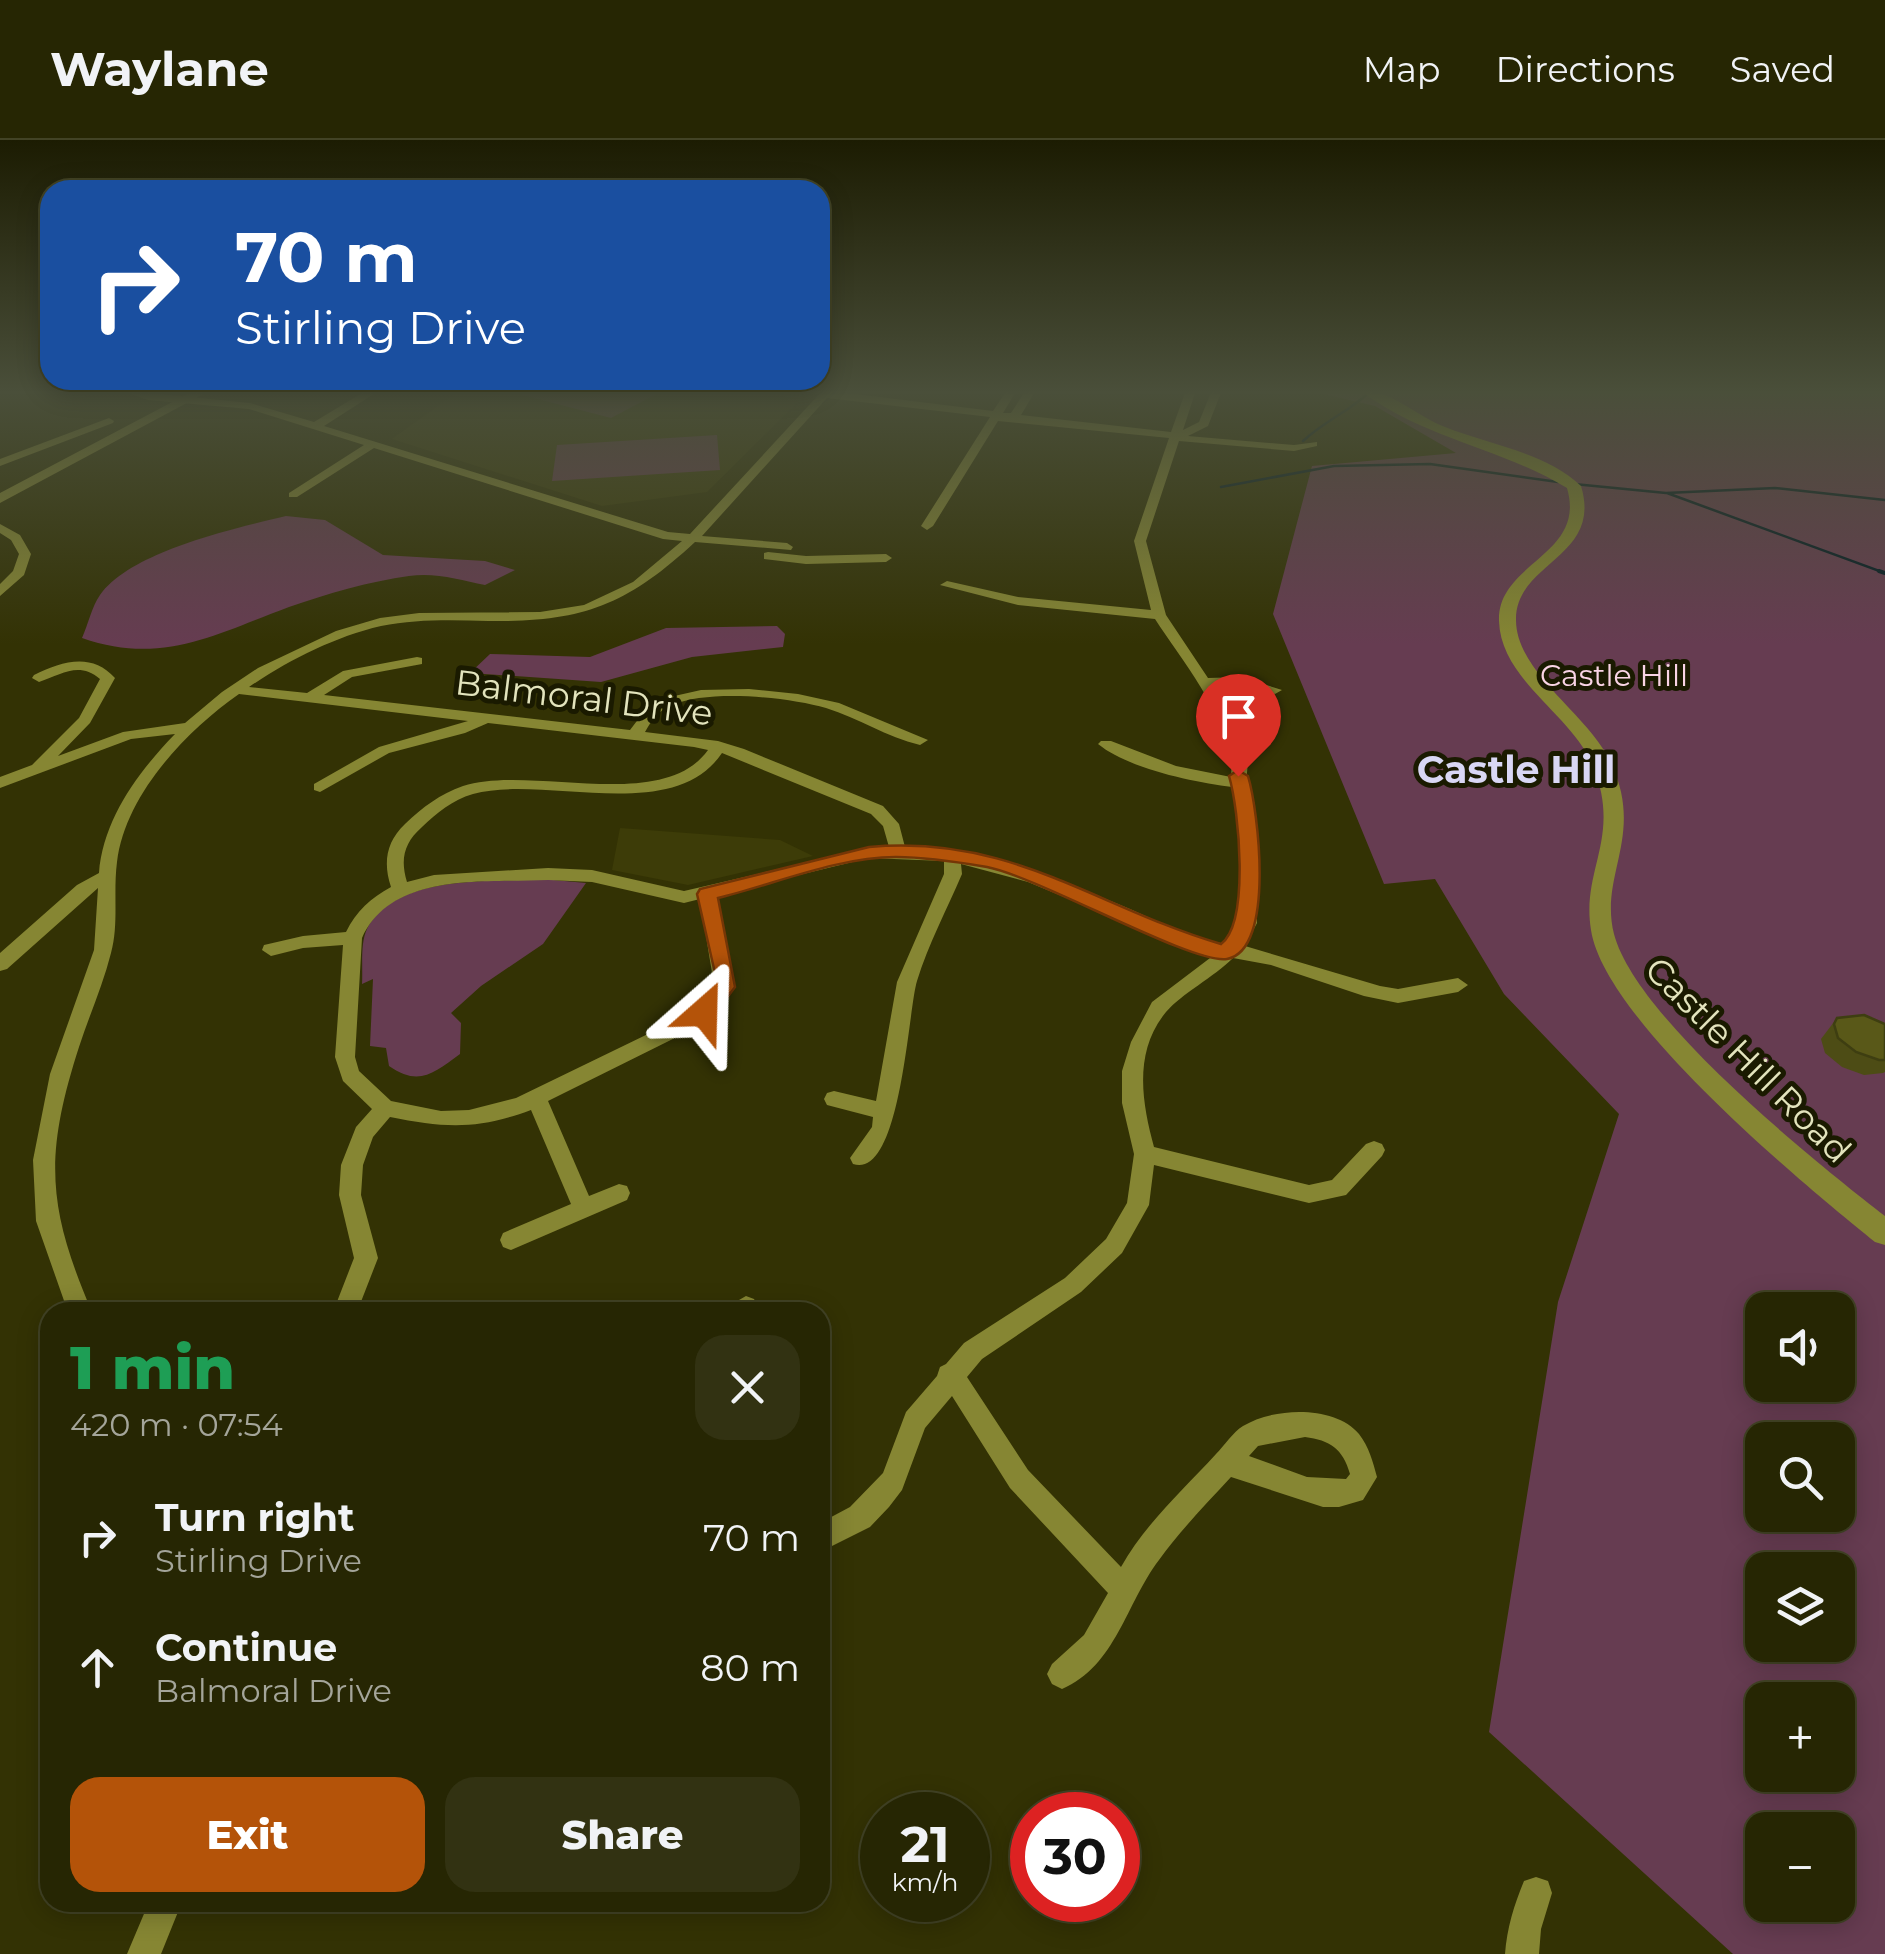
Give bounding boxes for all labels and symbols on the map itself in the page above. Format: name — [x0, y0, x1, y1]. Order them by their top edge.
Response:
park label: Castle Hill — [1540, 657, 1688, 694]
street label: Balmoral Drive — [453, 660, 715, 735]
pin — [1196, 674, 1281, 777]
district label: Castle Hill — [1417, 746, 1615, 793]
street label: Castle Hill Road — [1636, 948, 1860, 1172]
position arrow — [652, 960, 756, 1064]
speed limit sign: 30 — [1010, 1792, 1140, 1922]

